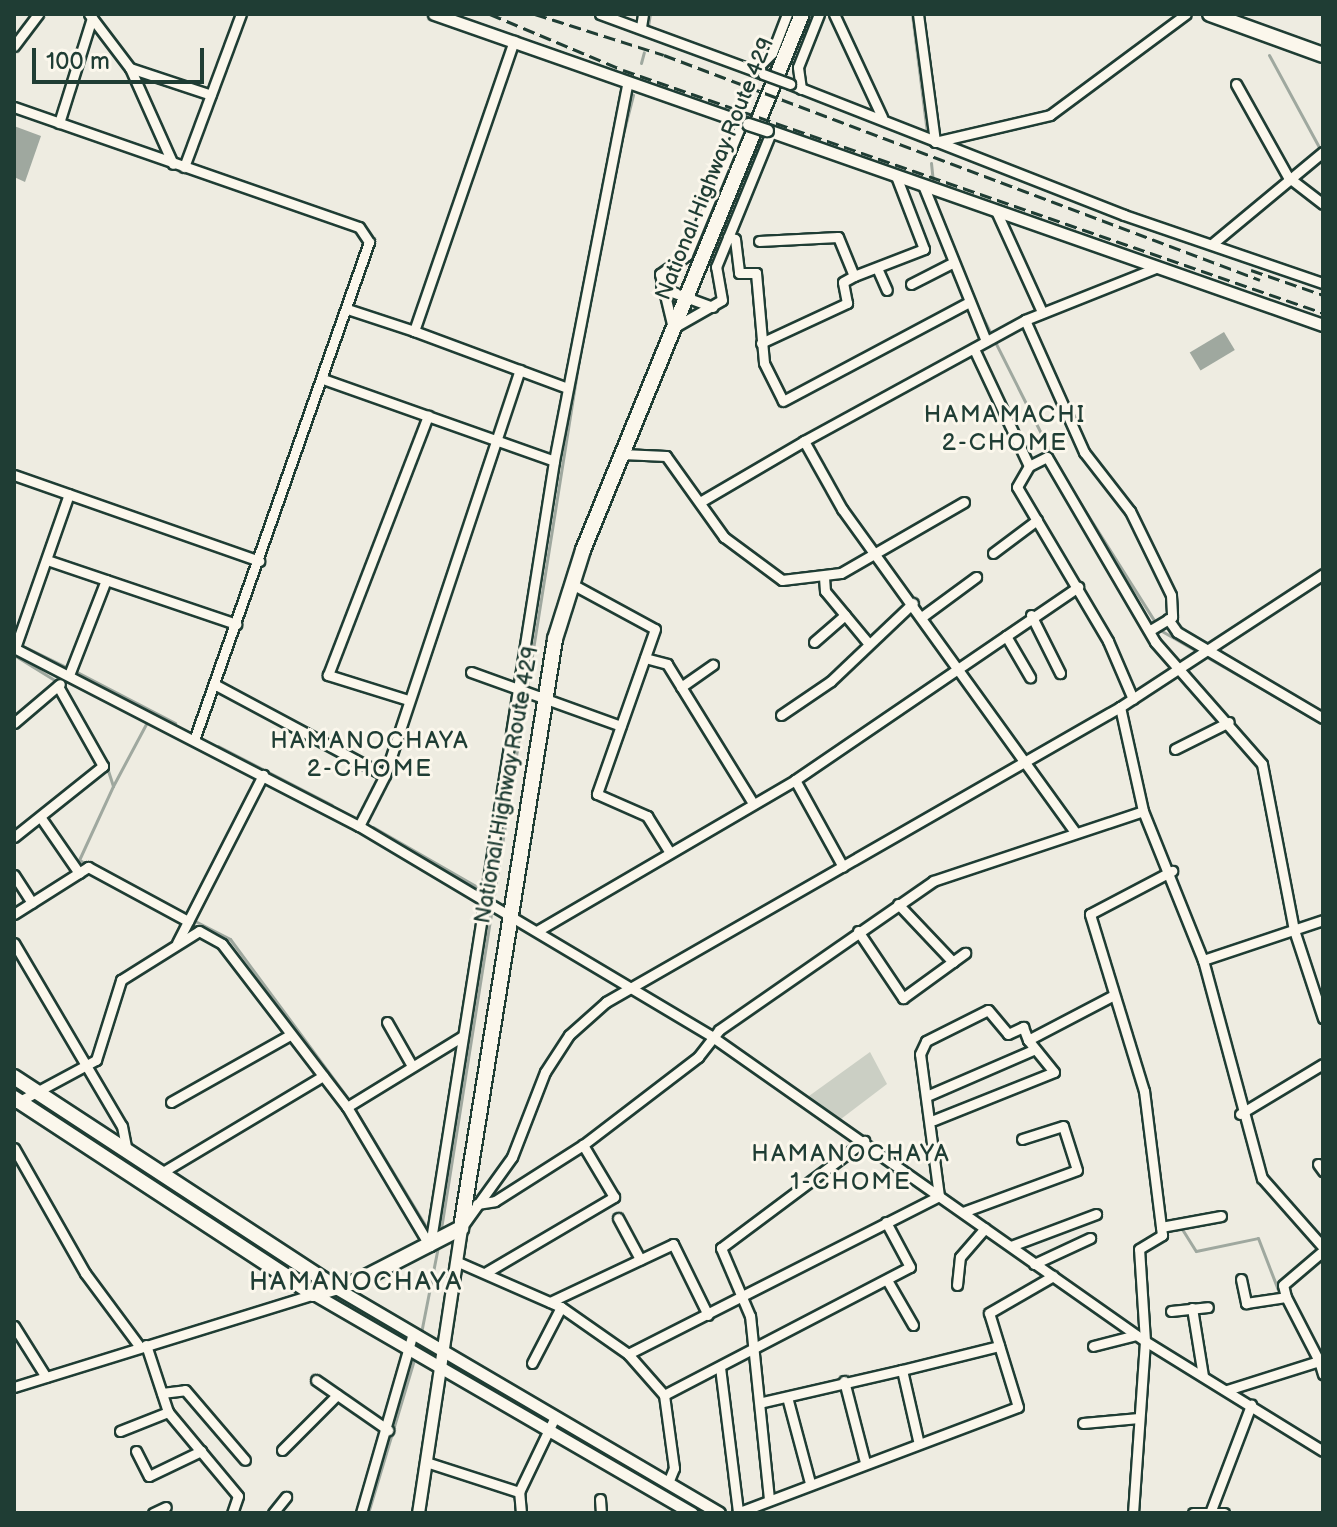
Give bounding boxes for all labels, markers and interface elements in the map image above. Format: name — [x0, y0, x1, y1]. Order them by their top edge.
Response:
scale bar — [36, 32, 208, 82]
street label: National Highway Route 429 — [650, 33, 780, 305]
text: 100 m — [46, 47, 110, 76]
district label: HAMAMACHI 2-CHOME — [924, 401, 1086, 457]
street label: National Highway Route 429 — [469, 644, 545, 926]
district label: HAMANOCHAYA 2-CHOME — [270, 727, 470, 783]
district label: HAMANOCHAYA 1-CHOME — [751, 1140, 951, 1196]
district label: HAMANOCHAYA — [249, 1267, 463, 1299]

